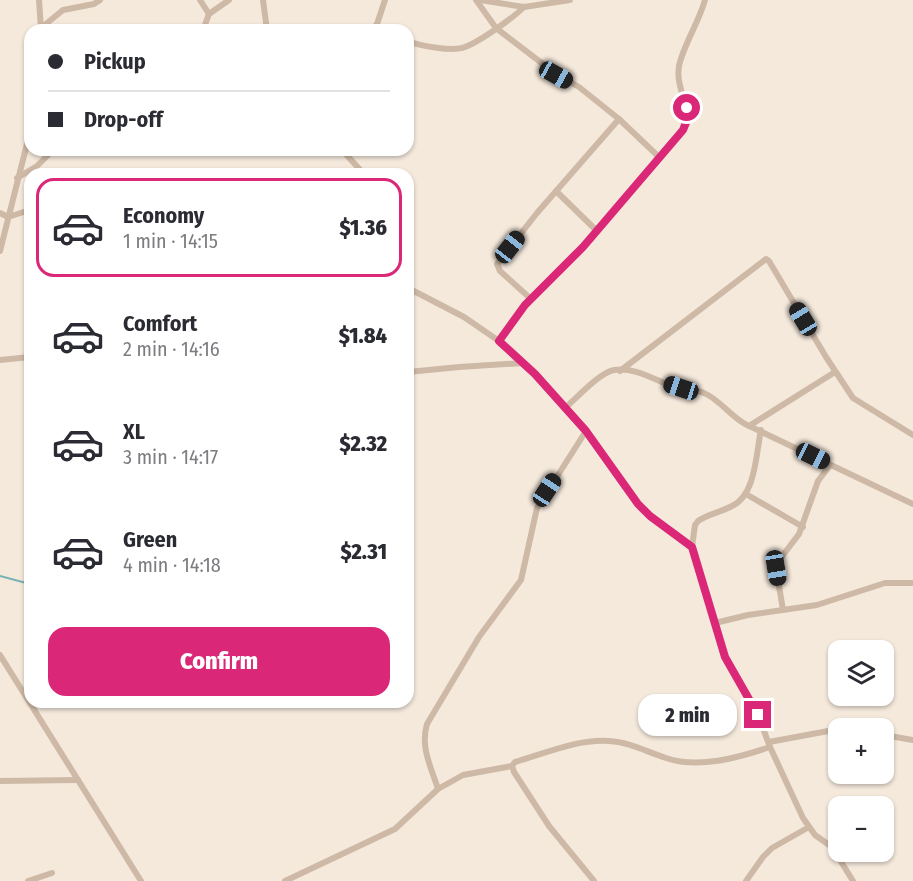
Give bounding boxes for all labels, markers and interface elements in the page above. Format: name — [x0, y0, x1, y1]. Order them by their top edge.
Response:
text: Pickup — [84, 48, 146, 75]
car — [536, 58, 576, 92]
route start — [673, 94, 700, 121]
text: Drop-off — [84, 106, 163, 133]
icon: car — [51, 201, 105, 255]
text: Economy — [123, 202, 204, 229]
text: $1.36 — [339, 214, 387, 241]
car — [492, 227, 528, 267]
text: 1 min · 14:15 — [123, 229, 218, 253]
car — [786, 299, 820, 339]
icon: car — [51, 309, 105, 363]
text: Comfort — [123, 310, 197, 337]
text: $1.84 — [339, 322, 387, 349]
text: 2 min · 14:16 — [123, 337, 220, 361]
car — [661, 374, 701, 402]
icon: car — [51, 417, 105, 471]
text: XL — [123, 418, 145, 445]
text: $2.32 — [340, 430, 387, 457]
car — [793, 440, 833, 472]
text: 3 min · 14:17 — [123, 445, 218, 469]
car — [530, 470, 564, 510]
icon: car — [51, 525, 105, 579]
text: Green — [123, 526, 177, 553]
text: $2.31 — [341, 538, 387, 565]
car — [764, 549, 788, 587]
text: 4 min · 14:18 — [123, 553, 221, 577]
button: Confirm — [48, 627, 390, 696]
map controls — [828, 640, 894, 862]
button: layers — [828, 640, 894, 706]
callout: 2 min — [638, 694, 737, 736]
route end — [744, 701, 771, 728]
text: 2 min — [665, 703, 710, 727]
button: + — [828, 718, 894, 784]
button: − — [828, 796, 894, 862]

